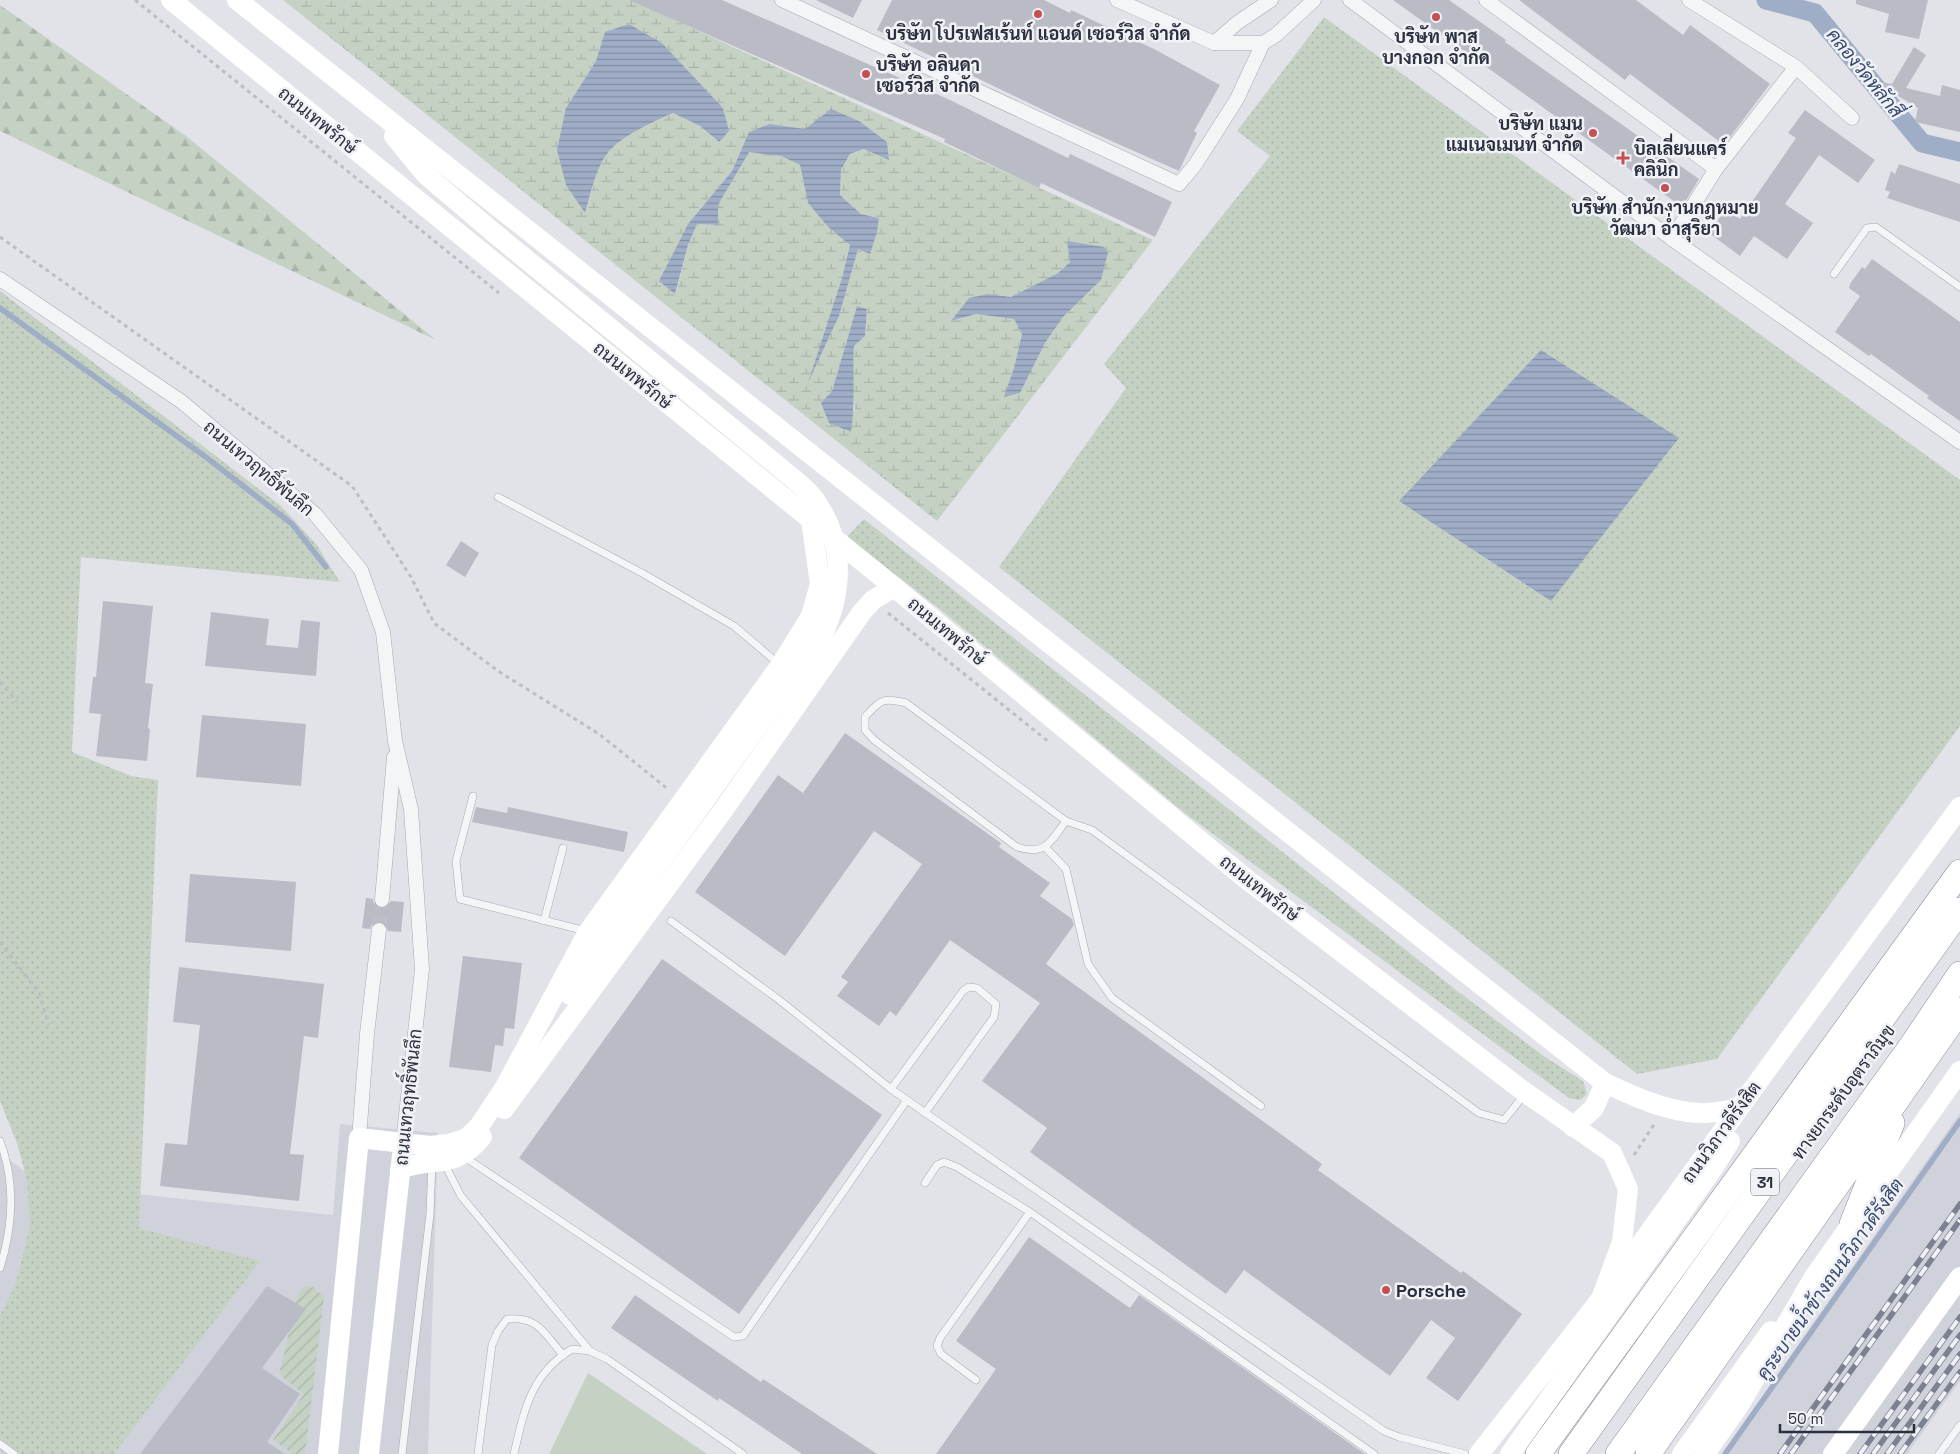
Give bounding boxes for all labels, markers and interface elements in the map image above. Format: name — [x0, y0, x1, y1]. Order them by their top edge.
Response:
marker: บริษัท โปรเฟสเร้นท์ แอนด์ เซอร์วิส จำกัด — [1032, 8, 1044, 20]
marker: บริษัท พาส บางกอก จำกัด — [1430, 11, 1442, 23]
water label: คลองวัดหลักสี่ — [1821, 20, 1914, 124]
place label: บริษัท โปรเฟสเร้นท์ แอนด์ เซอร์วิส จำกัด — [885, 21, 1191, 45]
place label: บริษัท พาส บางกอก จำกัด — [1382, 25, 1490, 69]
place label: บริษัท อลินดา เซอร์วิส จำกัด — [876, 53, 980, 97]
marker: บริษัท อลินดา เซอร์วิส จำกัด — [860, 68, 872, 80]
street label: ถนนเทพรักษ์ — [274, 80, 363, 159]
place label: บริษัท แมน แมเนจเมนท์ จำกัด — [1446, 112, 1583, 156]
marker: บริษัท แมน แมเนจเมนท์ จำกัด — [1587, 127, 1599, 139]
place label: บิลเลี่ยนแคร์ คลินิก — [1634, 133, 1728, 181]
marker: บิลเลี่ยนแคร์ คลินิก — [1616, 151, 1630, 165]
marker: บริษัท สำนักงานกฎหมาย วัฒนา อ่ำสุริยา — [1659, 182, 1671, 194]
place label: บริษัท สำนักงานกฎหมาย วัฒนา อ่ำสุริยา — [1571, 196, 1759, 243]
street label: ถนนเทพรักษ์ — [589, 335, 678, 414]
street label: ถนนเทวฤทธิ์พันลึก — [199, 412, 322, 521]
street label: ถนนเทพรักษ์ — [903, 591, 992, 671]
street label: ถนนเทพรักษ์ — [1215, 849, 1306, 927]
street label: ทางยกระดับอุตราภิมุข — [1786, 1020, 1901, 1165]
street label: ถนนเทวฤทธิ์พันลึก — [385, 1027, 427, 1166]
street label: ถนนวิภาวดีรังสิต — [1675, 1076, 1766, 1188]
road number: 31 — [1751, 1168, 1779, 1196]
water label: คูระบายน้ำข้างถนนวิภาวดีรังสิต — [1748, 1171, 1910, 1385]
place label: Porsche — [1396, 1279, 1466, 1302]
marker: Porsche — [1380, 1284, 1392, 1296]
scale bar — [1780, 1402, 1914, 1434]
text: 50 m — [1788, 1409, 1823, 1428]

